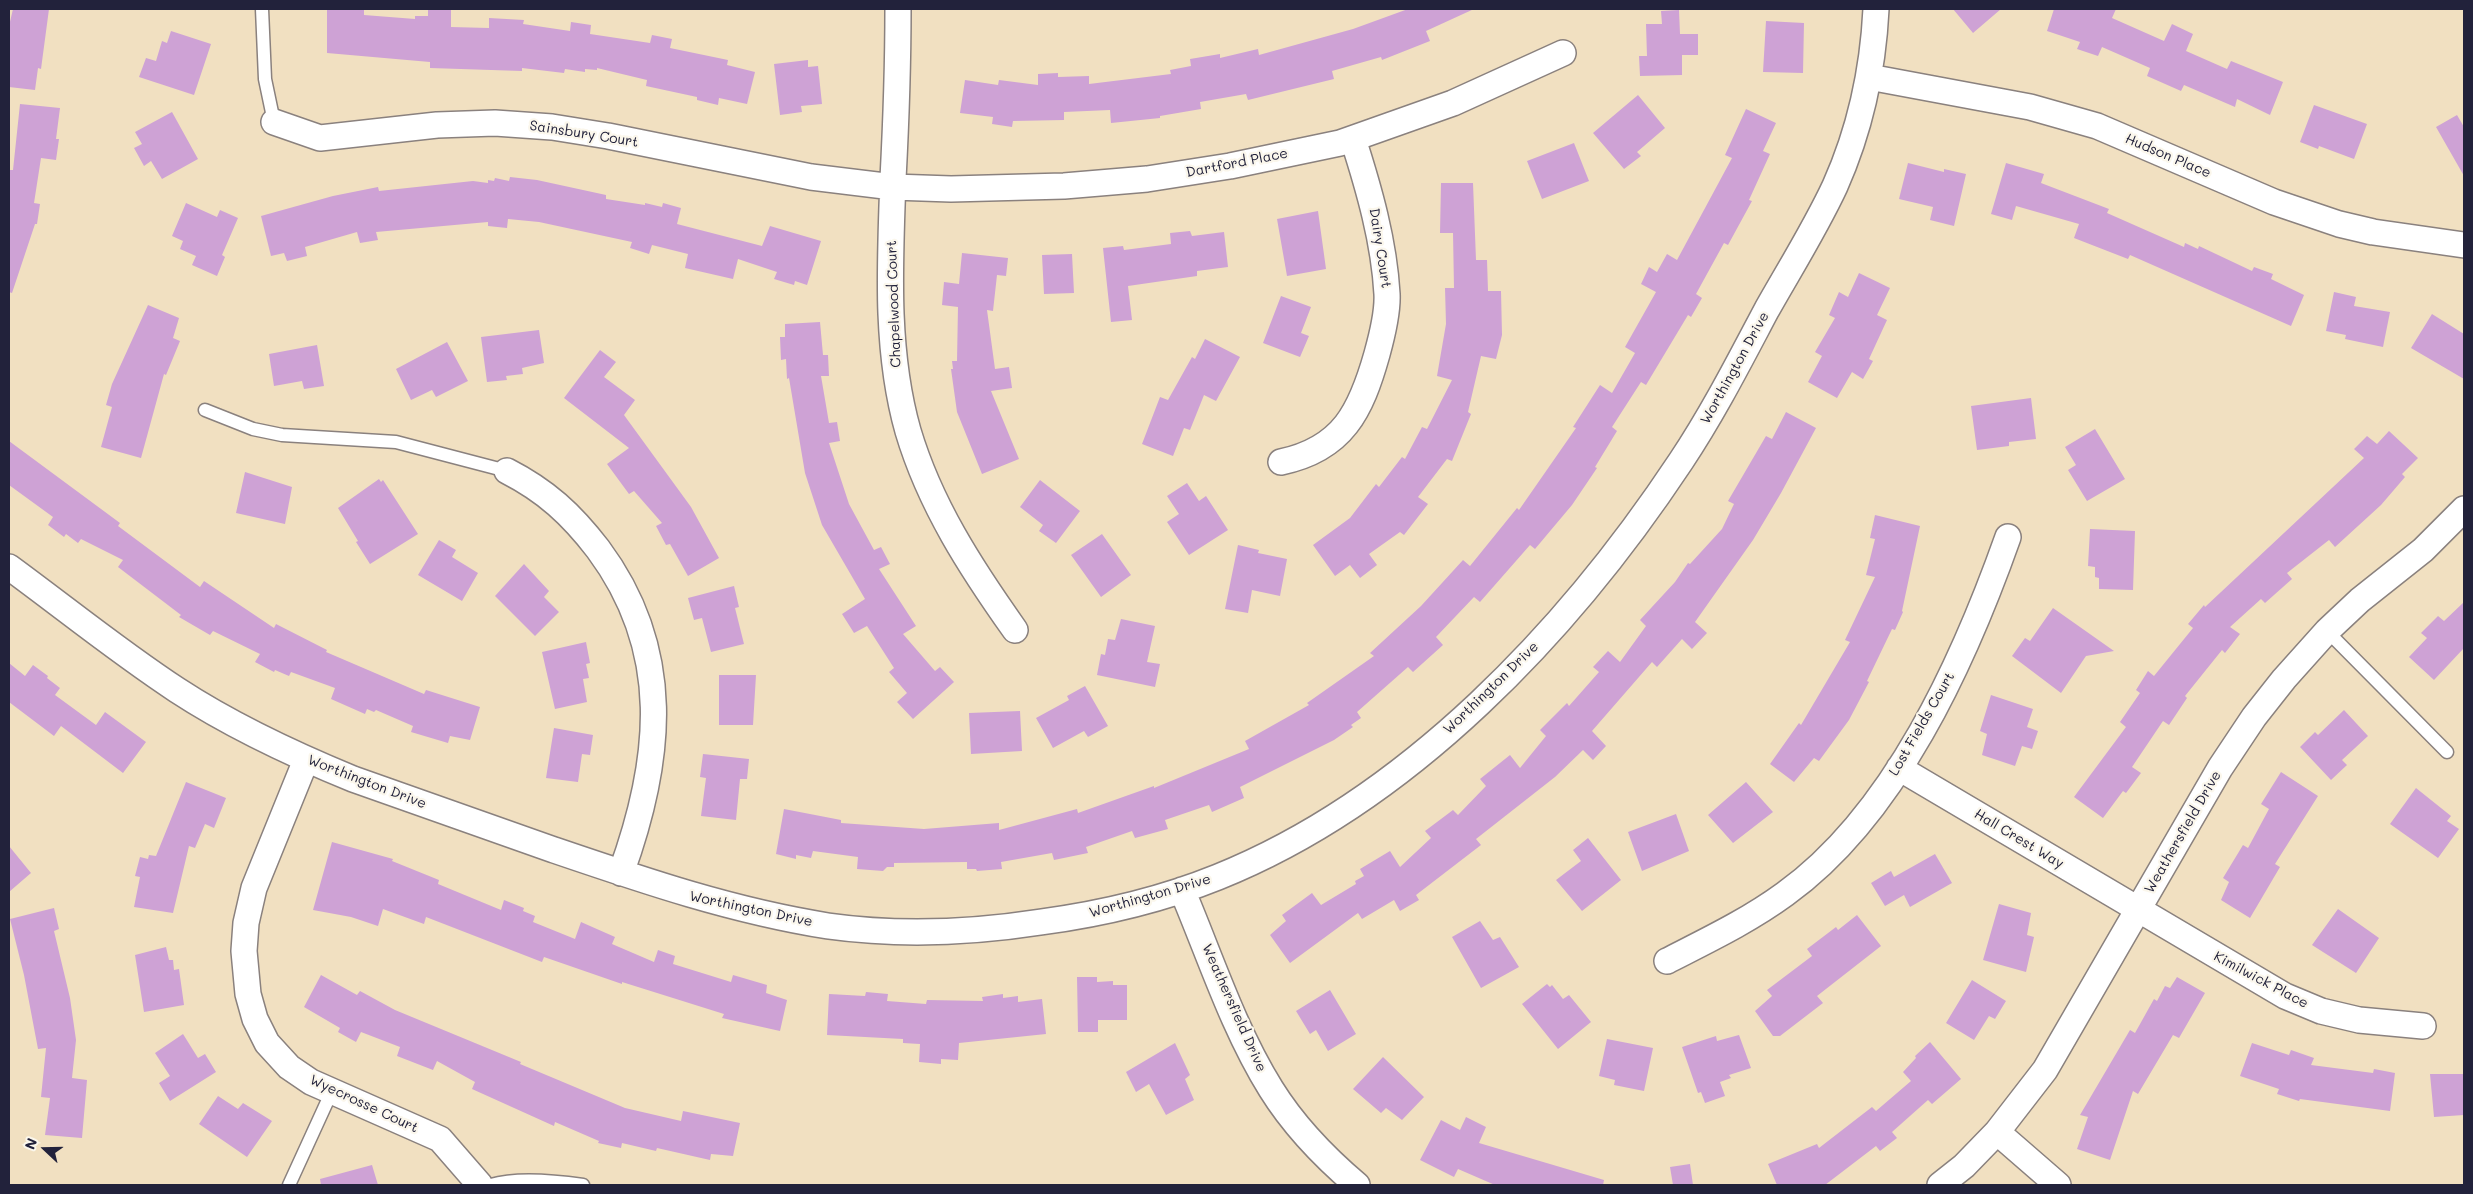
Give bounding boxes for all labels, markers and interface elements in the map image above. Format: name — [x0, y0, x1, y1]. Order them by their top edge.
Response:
street label: Sainsbury Court — [528, 117, 640, 151]
street label: Hudson Place — [2123, 130, 2213, 182]
street label: Dartford Place — [1185, 145, 1289, 181]
street label: Dairy Court — [1365, 207, 1395, 289]
street label: Chapelwood Court — [883, 240, 905, 368]
street label: Worthington Drive — [1697, 309, 1773, 427]
street label: Worthington Drive — [1440, 638, 1542, 738]
street label: Lost Fields Court — [1886, 669, 1958, 779]
street label: Worthington Drive — [305, 752, 429, 812]
street label: Weathersfield Drive — [2141, 768, 2225, 896]
street label: Hall Crest Way — [1971, 806, 2067, 872]
street label: Worthington Drive — [1087, 871, 1213, 921]
street label: Worthington Drive — [688, 888, 814, 930]
street label: Weathersfield Drive — [1198, 941, 1270, 1075]
street label: Kimilwick Place — [2211, 948, 2311, 1012]
street label: Wyecrosse Court — [307, 1072, 421, 1136]
north arrow — [20, 1124, 70, 1174]
text: N — [20, 1135, 41, 1152]

